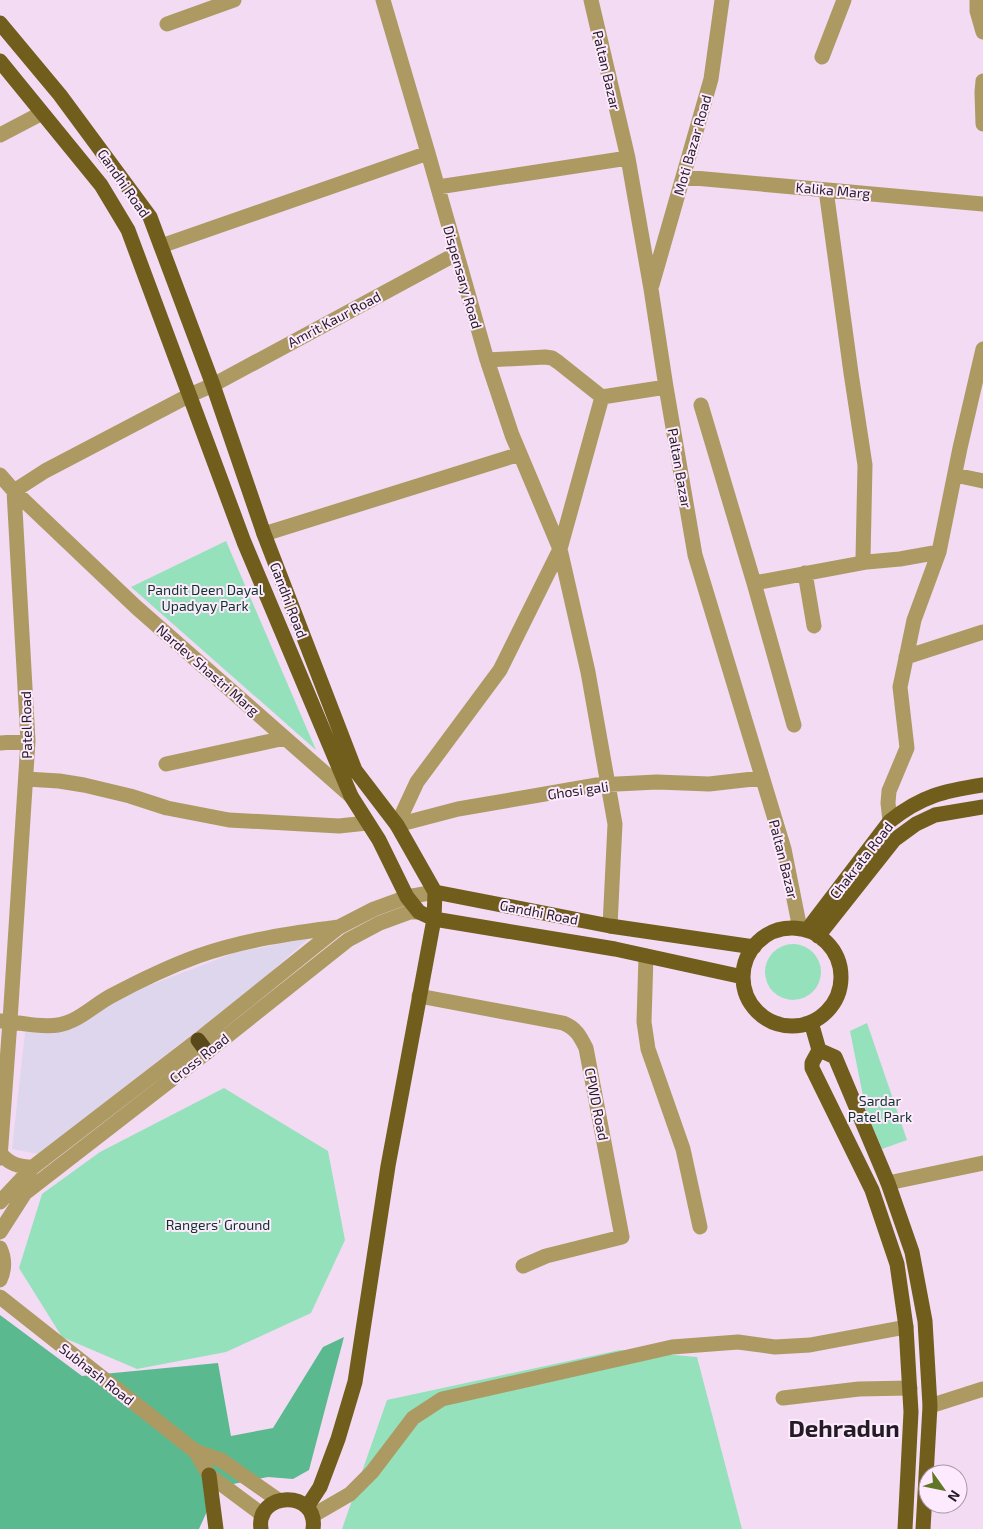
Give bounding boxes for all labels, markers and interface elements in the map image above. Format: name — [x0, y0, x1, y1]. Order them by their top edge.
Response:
street label: Paltan Bazar — [590, 29, 624, 112]
street label: Moti Bazar Road — [669, 93, 715, 197]
street label: Gandhi Road — [94, 146, 154, 220]
street label: Kalika Marg — [795, 178, 871, 202]
street label: Dispensary Road — [440, 223, 486, 331]
street label: Amrit Kaur Road — [284, 287, 384, 351]
street label: Paltan Bazar — [665, 427, 695, 510]
street label: Gandhi Road — [267, 560, 311, 640]
park label: Pandit Deen Dayal Upadyay Park — [147, 581, 264, 614]
street label: Nardev Shastri Marg — [153, 621, 263, 719]
street label: Patel Road — [17, 691, 35, 759]
street label: Ghosi gali — [546, 777, 610, 803]
street label: Paltan Bazar — [766, 818, 802, 901]
street label: Chakrata Road — [826, 818, 896, 902]
street label: Gandhi Road — [498, 896, 580, 928]
street label: Cross Road — [166, 1029, 232, 1087]
street label: CPWD Road — [582, 1066, 612, 1142]
park label: Sardar Patel Park — [848, 1092, 912, 1125]
park label: Rangers' Ground — [166, 1216, 270, 1233]
street label: Subhash Road — [56, 1340, 138, 1408]
district label: Dehradun — [788, 1413, 900, 1442]
north arrow — [918, 1464, 968, 1514]
text: N — [944, 1487, 964, 1505]

